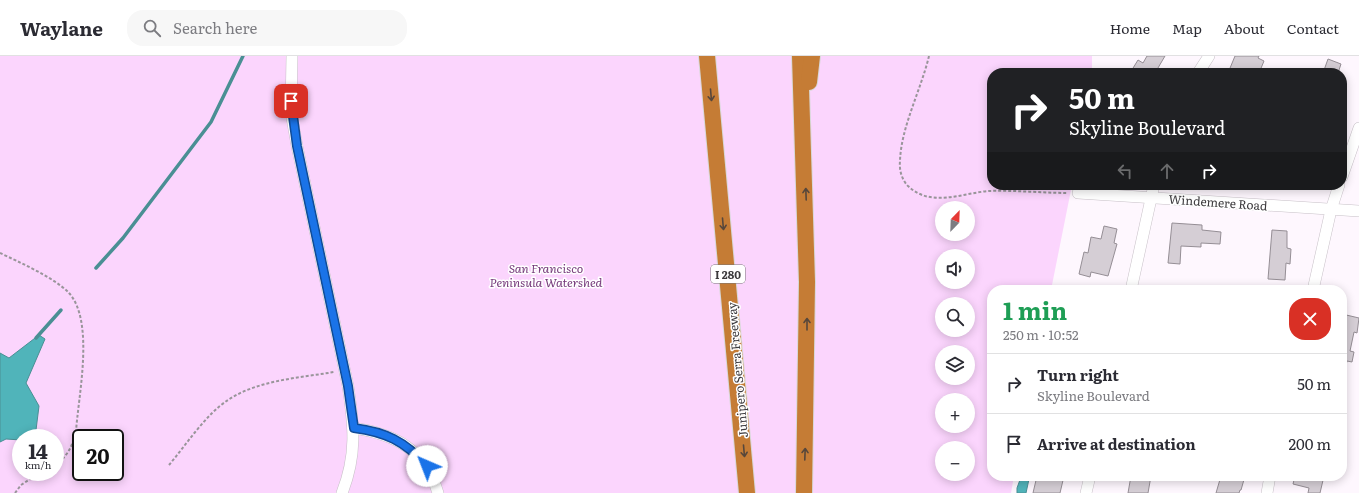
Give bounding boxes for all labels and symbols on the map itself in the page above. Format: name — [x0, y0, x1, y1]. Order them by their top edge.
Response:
pin — [274, 84, 308, 118]
one-way arrow — [707, 88, 714, 101]
one-way arrow — [802, 188, 809, 201]
street label: Windemere Road — [1168, 190, 1269, 214]
north arrow — [935, 201, 975, 241]
one-way arrow — [719, 217, 727, 230]
park label: San Francisco Peninsula Watershed — [490, 259, 603, 291]
road number: I 280 — [711, 265, 745, 283]
street label: Junipero Serra Freeway — [722, 301, 752, 438]
one-way arrow — [803, 318, 811, 331]
speed limit sign: 20 — [72, 429, 124, 481]
one-way arrow — [740, 444, 748, 457]
position arrow — [406, 445, 448, 487]
one-way arrow — [801, 448, 809, 461]

